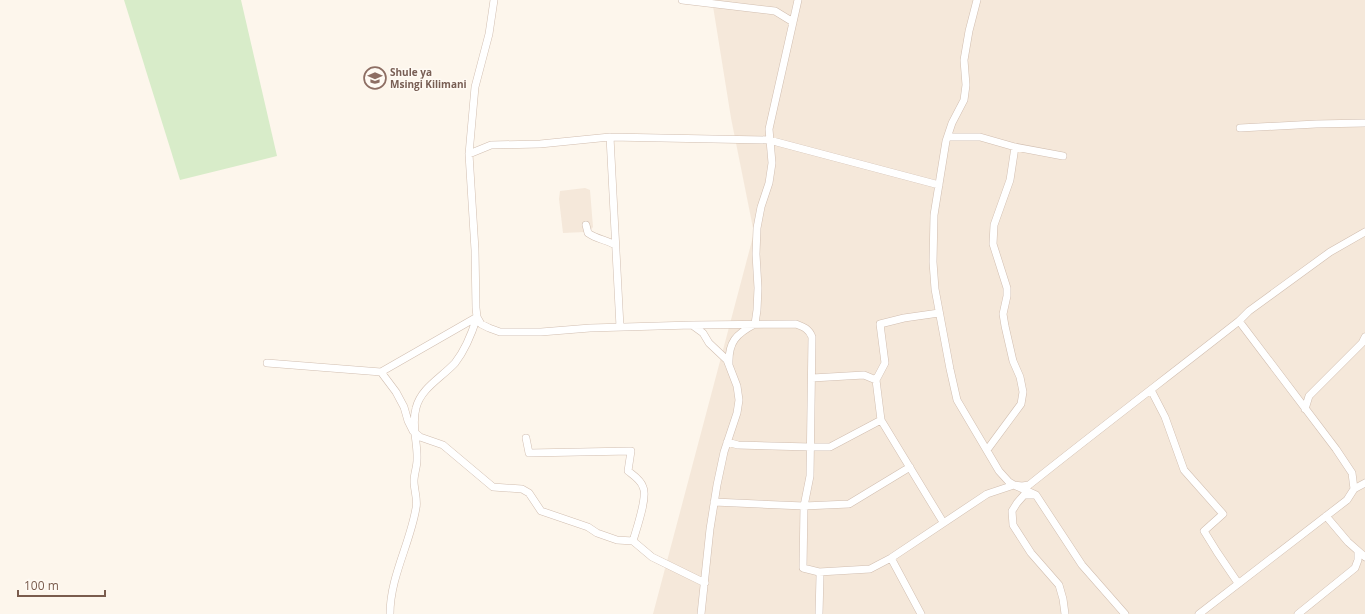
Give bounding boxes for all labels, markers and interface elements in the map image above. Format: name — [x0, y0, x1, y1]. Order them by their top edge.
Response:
school or university icon: Shule ya Msingi Kilimani — [362, 65, 388, 91]
place label: Shule ya Msingi Kilimani — [390, 65, 467, 91]
scale bar — [18, 572, 105, 598]
text: 100 m — [24, 577, 59, 594]

